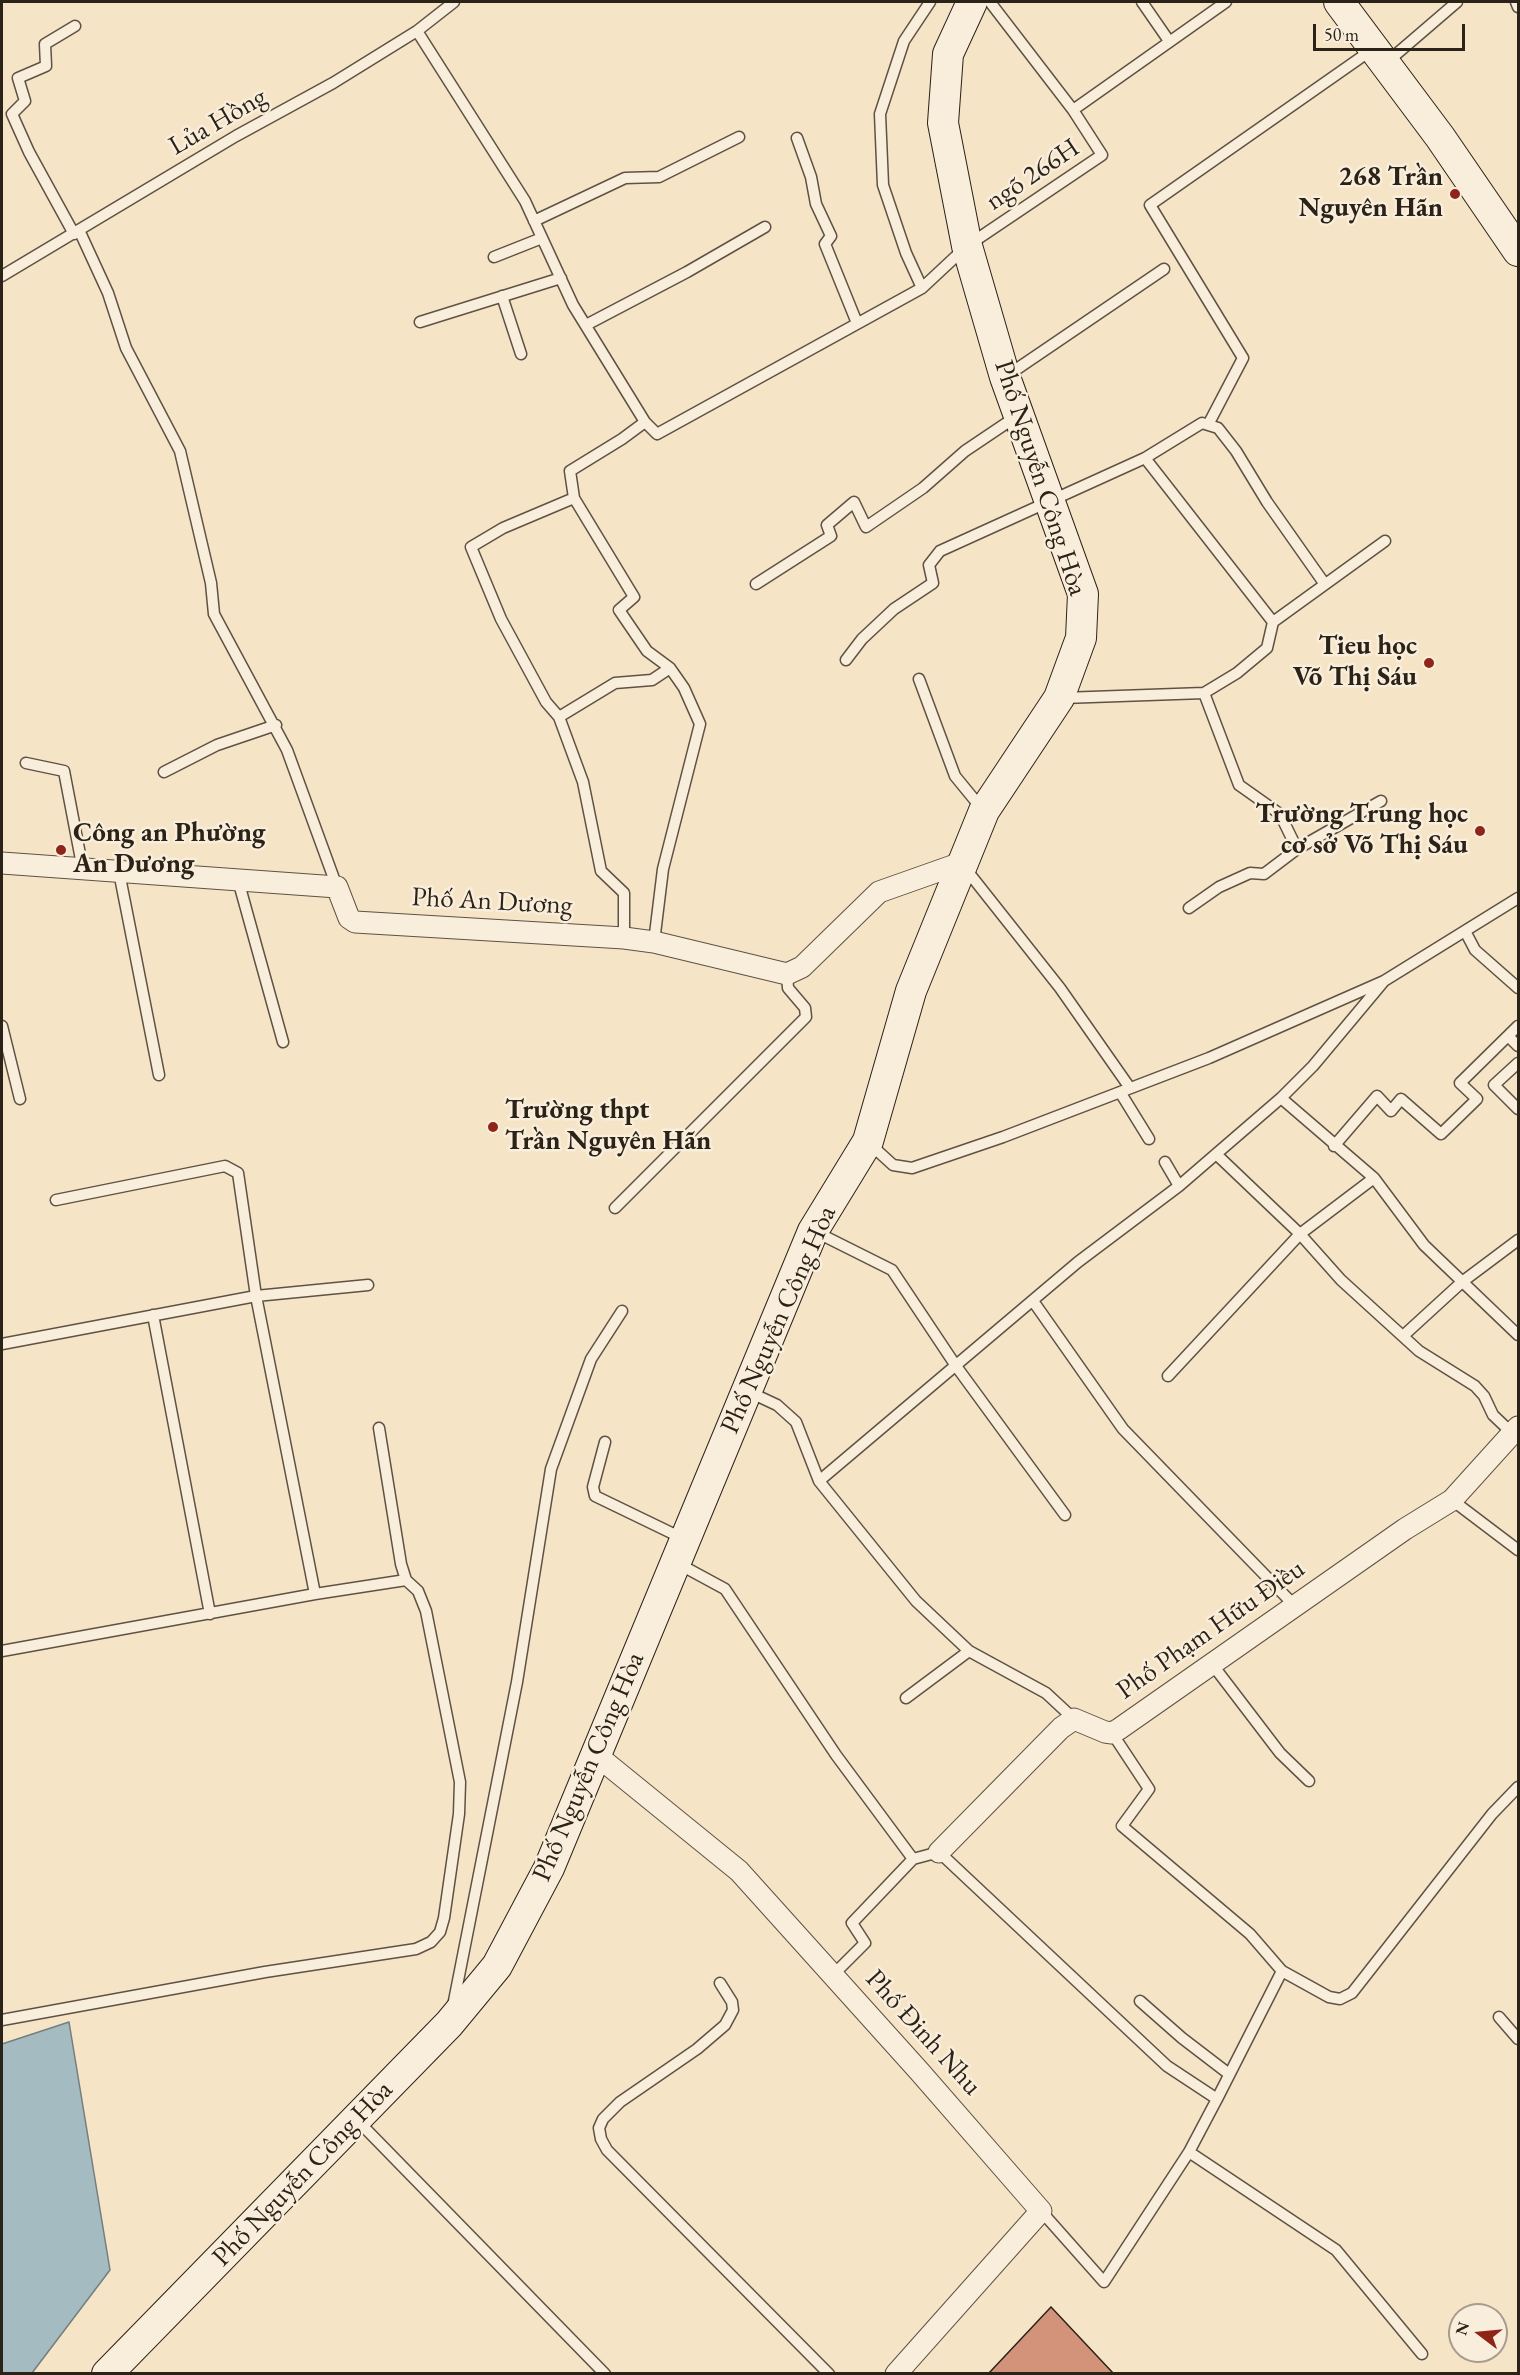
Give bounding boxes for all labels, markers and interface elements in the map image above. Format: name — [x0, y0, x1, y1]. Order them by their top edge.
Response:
scale bar — [1316, 12, 1468, 50]
text: 50 m — [1324, 23, 1359, 46]
street label: Lủa Hồng — [163, 81, 273, 163]
street label: ngõ 266H — [980, 132, 1086, 218]
place label: 268 Trần Nguyên Hãn — [1299, 162, 1443, 225]
marker: 268 Trần Nguyên Hãn — [1448, 187, 1462, 201]
street label: Phố Nguyễn Công Hòa — [987, 356, 1093, 600]
place label: Tieu học Võ Thị Sáu — [1293, 631, 1417, 694]
marker: Tieu học Võ Thị Sáu — [1422, 656, 1436, 670]
place label: Trường Trung học cơ sở Võ Thị Sáu — [1255, 799, 1468, 862]
place label: Công an Phường An Dương — [73, 818, 266, 881]
marker: Trường Trung học cơ sở Võ Thị Sáu — [1473, 824, 1487, 838]
marker: Công an Phường An Dương — [54, 843, 68, 857]
street label: Phố An Dương — [411, 882, 573, 922]
place label: Trường thpt Trần Nguyên Hãn — [505, 1095, 711, 1158]
marker: Trường thpt Trần Nguyên Hãn — [486, 1120, 500, 1134]
street label: Phố Nguyễn Công Hòa — [714, 1201, 844, 1439]
street label: Phố Phạm Hữu Điều — [1111, 1553, 1311, 1707]
street label: Phố Nguyễn Công Hòa — [526, 1648, 652, 1886]
street label: Phố Đinh Nhu — [858, 1964, 988, 2102]
street label: Phố Nguyễn Công Hòa — [206, 2074, 400, 2274]
north arrow — [1448, 2303, 1508, 2363]
text: N — [1450, 2319, 1474, 2338]

